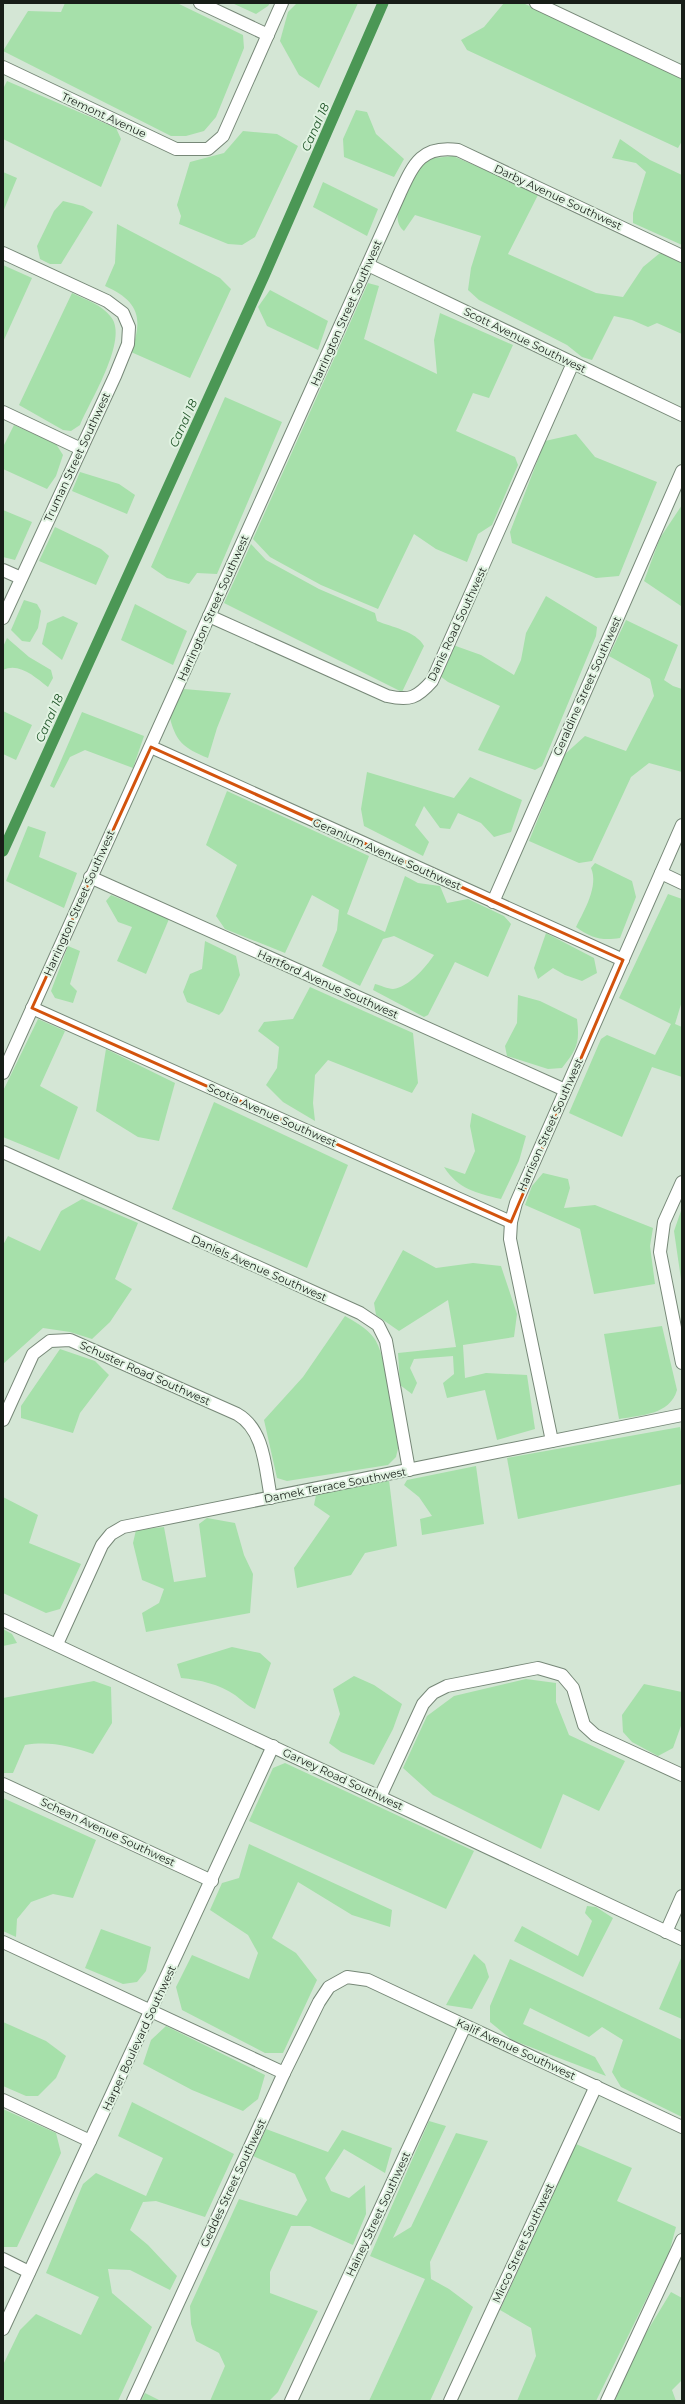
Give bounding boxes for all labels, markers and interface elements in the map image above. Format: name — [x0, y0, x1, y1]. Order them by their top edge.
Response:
street label: Tremont Avenue — [59, 89, 149, 141]
water label: Canal 18 — [298, 100, 332, 153]
street label: Darby Avenue Southwest — [492, 161, 625, 233]
street label: Harrington Street Southwest — [307, 237, 385, 388]
street label: Scott Avenue Southwest — [461, 304, 589, 376]
street label: Truman Street Southwest — [41, 389, 113, 524]
water label: Canal 18 — [166, 396, 200, 449]
street label: Harrington Street Southwest — [174, 532, 252, 683]
street label: Danis Road Southwest — [424, 564, 490, 683]
street label: Geraldine Street Southwest — [550, 614, 624, 758]
water label: Canal 18 — [32, 691, 66, 744]
street label: Geranium Avenue Southwest — [311, 815, 464, 893]
street label: Harrington Street Southwest — [40, 827, 118, 978]
street label: Hartford Avenue Southwest — [255, 947, 401, 1022]
street label: Harrison Street Southwest — [514, 1056, 586, 1194]
street label: Scotia Avenue Southwest — [205, 1080, 339, 1150]
street label: Daniels Avenue Southwest — [189, 1232, 330, 1305]
street label: Schuster Road Southwest — [77, 1338, 213, 1408]
street label: Damek Terrace Southwest — [263, 1464, 408, 1506]
street label: Garvey Road Southwest — [281, 1745, 406, 1813]
street label: Schean Avenue Southwest — [39, 1795, 178, 1870]
street label: Harper Boulevard Southwest — [99, 1963, 179, 2113]
street label: Kalif Avenue Southwest — [454, 2015, 578, 2083]
street label: Geddes Street Southwest — [197, 2116, 269, 2249]
street label: Hainey Street Southwest — [343, 2149, 413, 2279]
street label: Micco Street Southwest — [489, 2180, 557, 2305]

